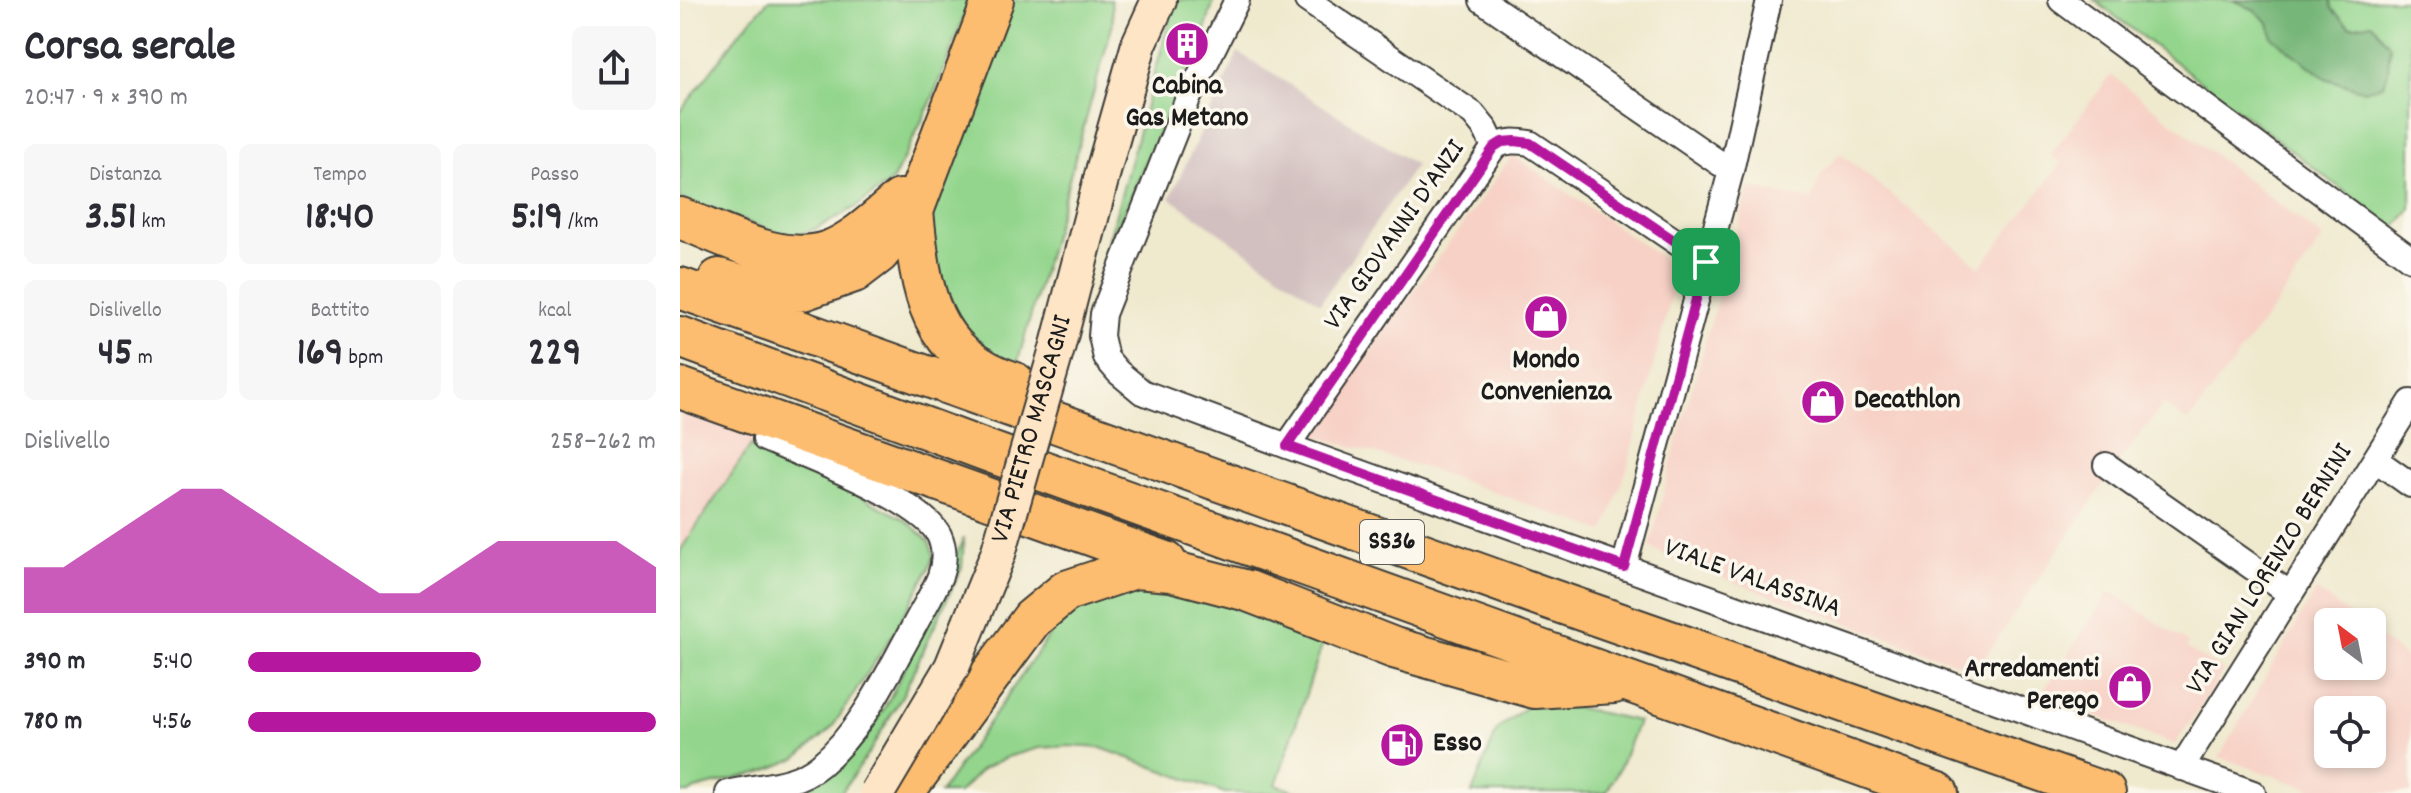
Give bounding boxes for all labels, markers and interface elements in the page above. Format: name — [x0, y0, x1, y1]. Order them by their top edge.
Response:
text: Corsa serale — [24, 18, 236, 81]
building icon: Cabina Gas Metano — [1163, 20, 1211, 68]
button: share — [572, 26, 656, 110]
place label: Cabina Gas Metano — [1125, 68, 1249, 140]
text: 20:47 · 9 × 390 m — [24, 80, 188, 117]
street label: VIA GIOVANNI D'ANZI — [1315, 132, 1477, 339]
text: Distanza — [89, 160, 161, 191]
text: Tempo — [313, 160, 367, 191]
text: Passo — [530, 160, 579, 191]
text: 3.51 — [85, 191, 137, 248]
text: 18:40 — [305, 191, 375, 248]
text: 5:19 — [511, 191, 563, 248]
text: km — [137, 207, 166, 238]
text: /km — [563, 207, 599, 238]
pin — [1672, 228, 1740, 296]
icon: arrive — [1684, 240, 1728, 284]
shop icon: Mondo Convenienza — [1522, 293, 1570, 341]
text: Dislivello — [89, 296, 162, 327]
text: Battito — [311, 296, 369, 327]
text: kcal — [538, 296, 571, 327]
street label: VIA PIETRO MASCAGNI — [982, 311, 1085, 548]
text: 45 — [98, 327, 133, 384]
text: 169 — [297, 327, 343, 384]
text: 229 — [528, 327, 581, 384]
place label: Mondo Convenienza — [1481, 342, 1612, 414]
text: m — [133, 343, 153, 374]
text: bpm — [343, 343, 383, 374]
shop icon: Decathlon — [1799, 378, 1847, 426]
place label: Decathlon — [1854, 382, 1960, 422]
text: Dislivello — [24, 424, 110, 461]
text: 258–262 m — [550, 424, 656, 461]
street label: VIA GIAN LORENZO BERNINI — [2177, 436, 2365, 703]
road number: SS36 — [1360, 520, 1424, 564]
street label: VIALE VALASSINA — [1658, 529, 1846, 631]
north arrow — [2314, 608, 2386, 680]
map controls — [2314, 608, 2386, 768]
text: 390 m — [24, 644, 85, 681]
text: 5:40 — [152, 644, 193, 681]
place label: Arredamenti Perego — [1964, 651, 2099, 723]
shop icon: Arredamenti Perego — [2106, 663, 2154, 711]
button: locate — [2314, 696, 2386, 768]
text: 780 m — [24, 704, 82, 741]
text: 4:56 — [152, 704, 192, 741]
fuel station icon: Esso — [1378, 721, 1426, 769]
place label: Esso — [1433, 725, 1482, 765]

